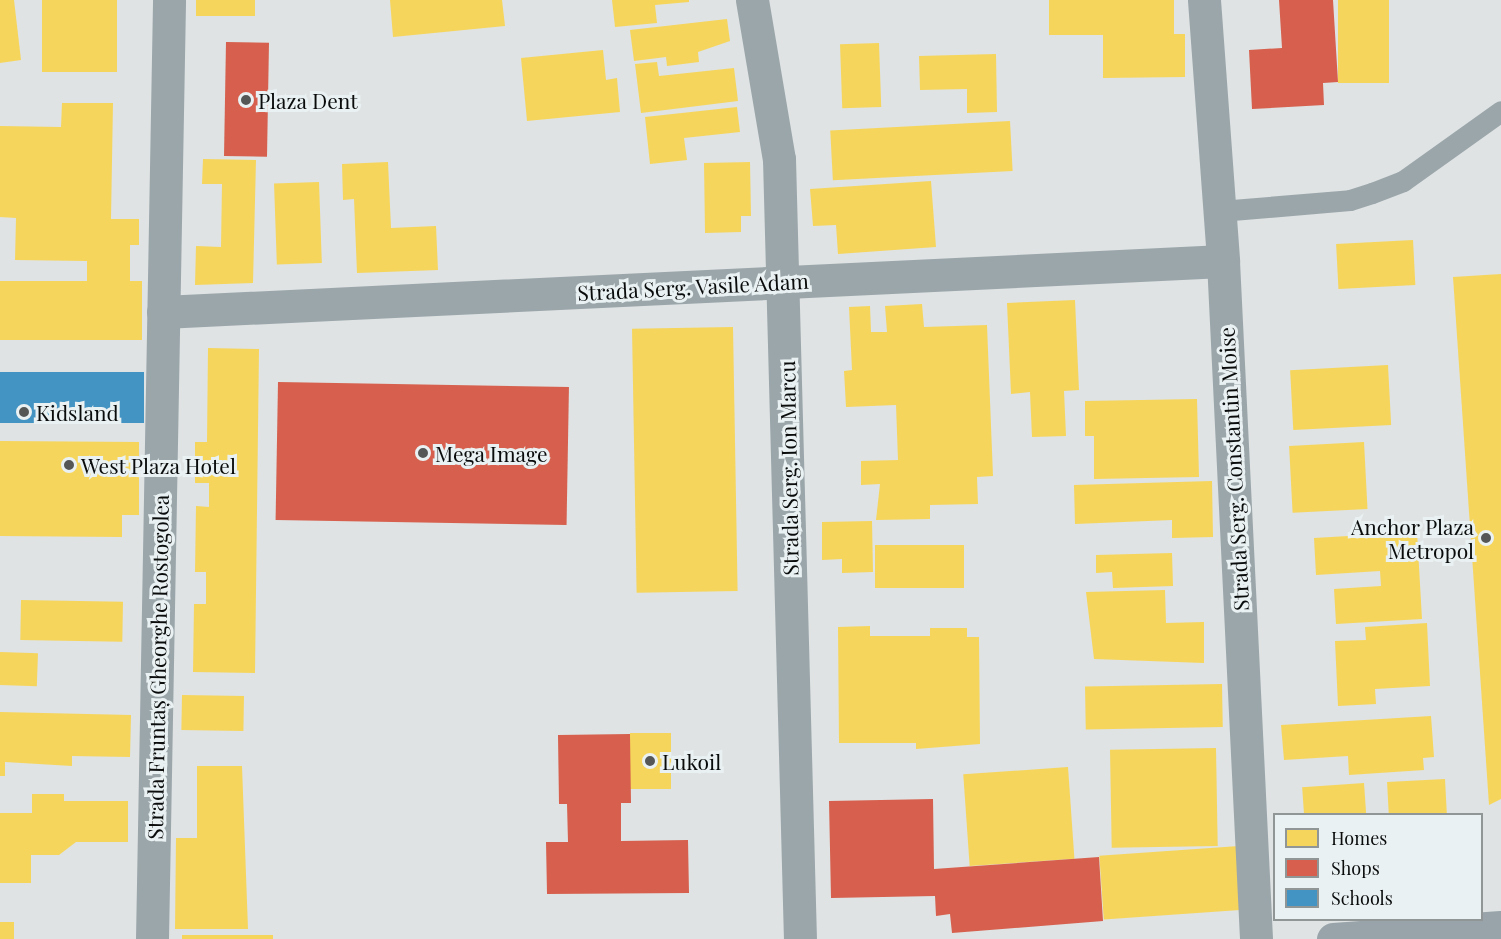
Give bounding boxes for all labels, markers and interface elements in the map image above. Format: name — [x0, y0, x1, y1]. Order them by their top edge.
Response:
place label: Plaza Dent — [258, 87, 358, 113]
marker: Plaza Dent — [239, 93, 253, 107]
street label: Strada Serg. Vasile Adam — [576, 267, 810, 305]
street label: Strada Serg. Constantin Moise — [1213, 326, 1253, 612]
street label: Strada Serg. Ion Marcu — [774, 360, 802, 576]
place label: Kidsland — [36, 399, 119, 425]
marker: Kidsland — [17, 405, 31, 419]
place label: Mega Image — [435, 440, 548, 466]
marker: Mega Image — [416, 446, 430, 460]
place label: West Plaza Hotel — [81, 452, 237, 478]
marker: West Plaza Hotel — [62, 458, 76, 472]
street label: Strada Fruntaș Gheorghe Rostogolea — [141, 494, 173, 840]
place label: Anchor Plaza Metropol — [1351, 513, 1474, 563]
marker: Anchor Plaza Metropol — [1479, 531, 1493, 545]
place label: Lukoil — [662, 748, 721, 774]
marker: Lukoil — [643, 754, 657, 768]
legend — [1273, 813, 1483, 921]
text: Homes — [1331, 826, 1387, 850]
text: Shops — [1331, 856, 1380, 880]
text: Schools — [1331, 886, 1393, 910]

